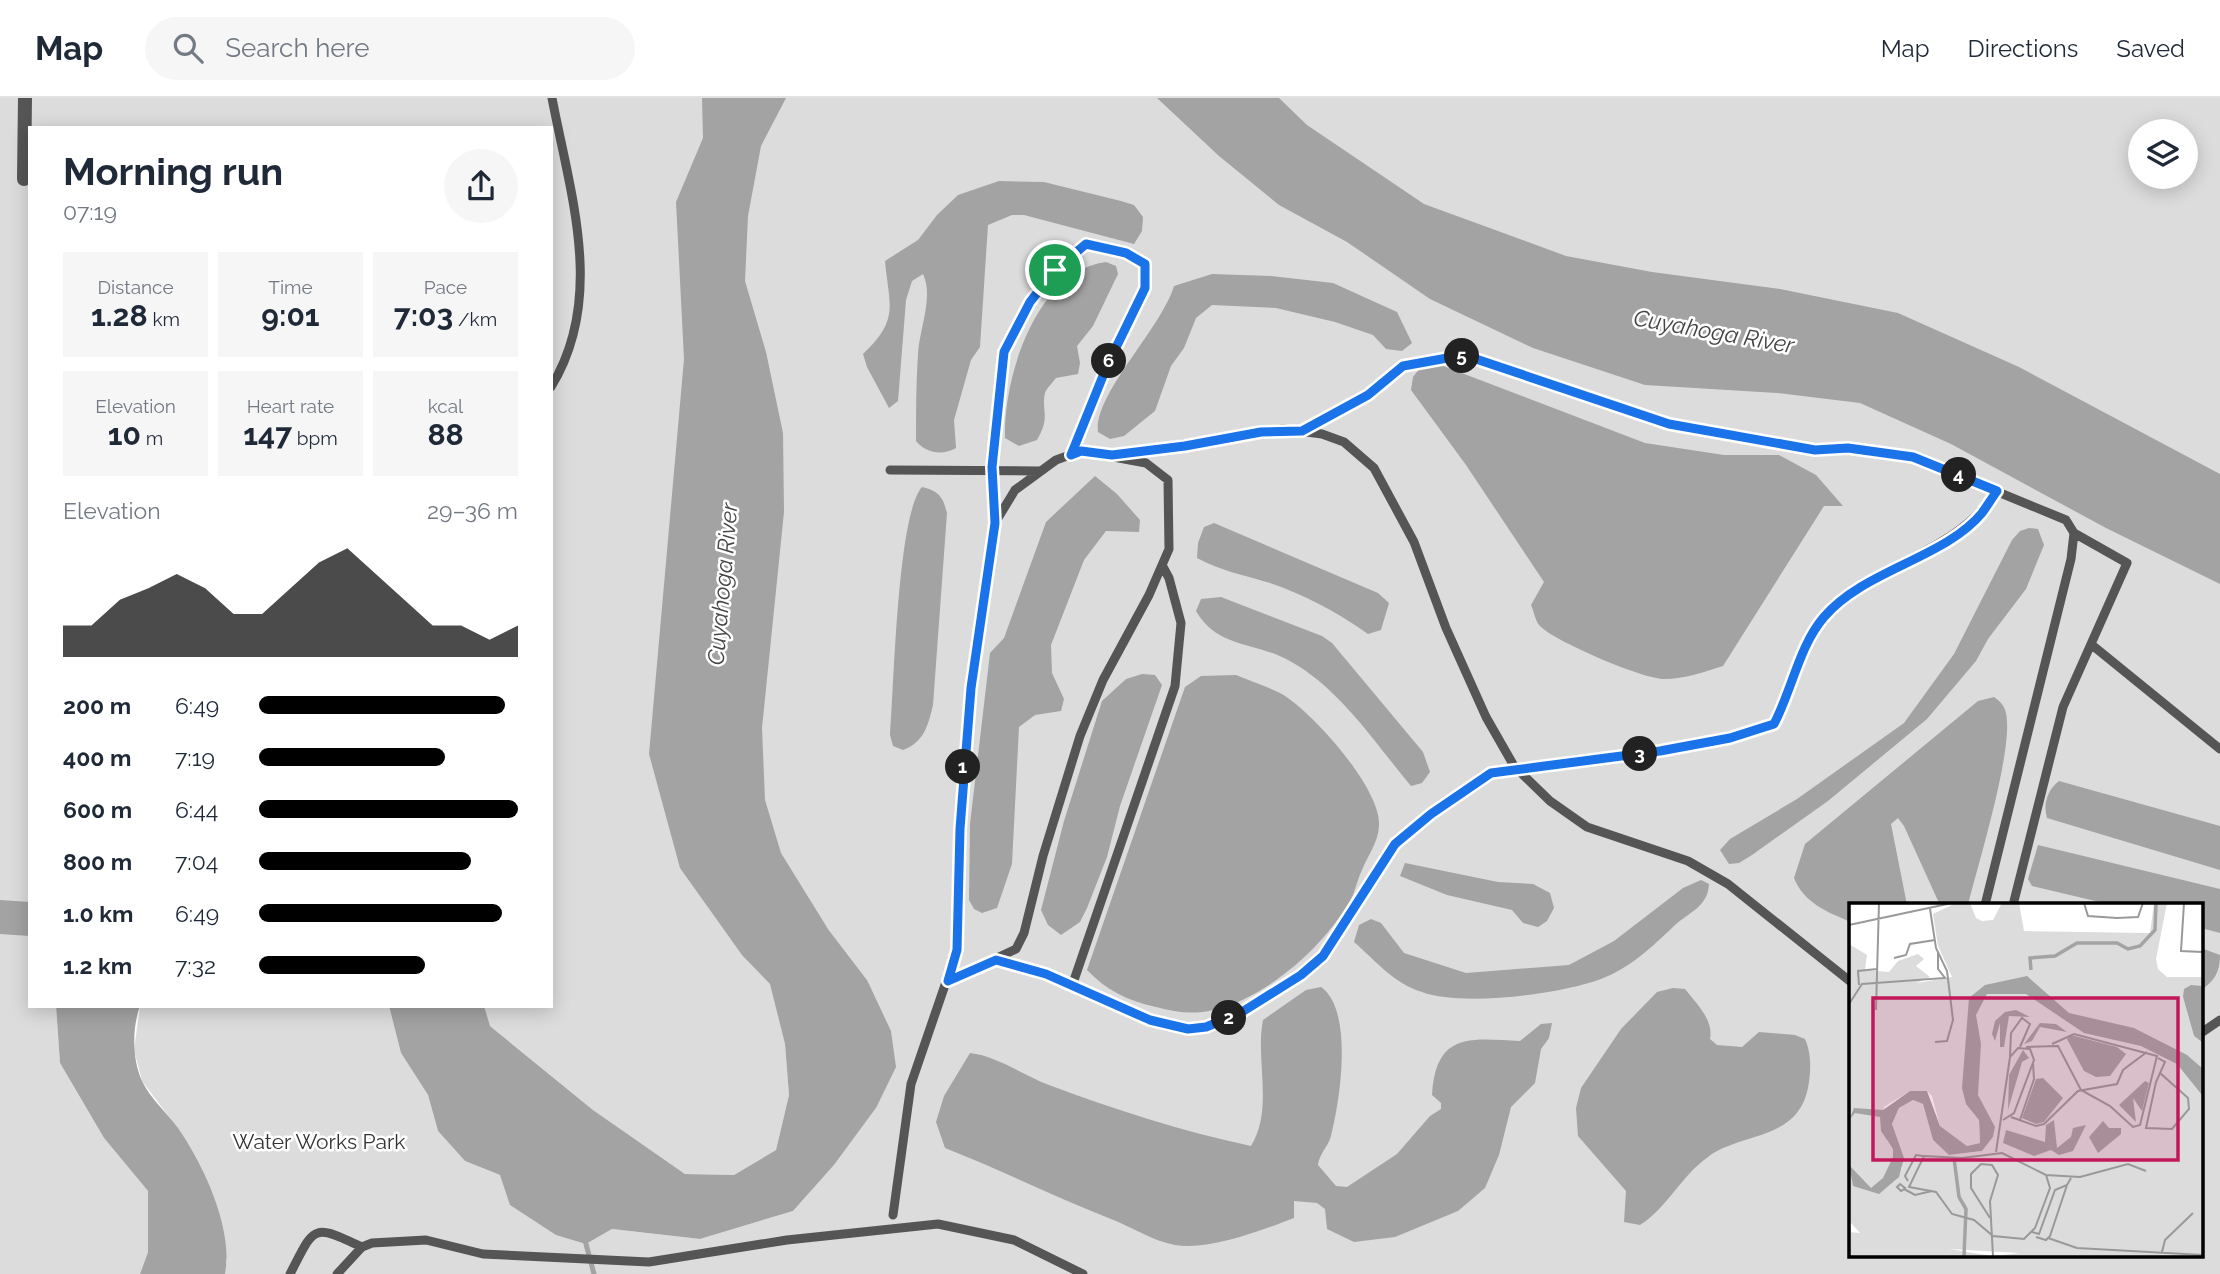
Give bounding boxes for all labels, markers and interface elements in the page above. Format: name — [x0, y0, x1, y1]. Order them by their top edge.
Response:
search box — [145, 17, 635, 80]
text: Map — [35, 29, 103, 68]
icon: search — [169, 29, 207, 67]
text: Search here — [225, 33, 370, 63]
text: Map — [1881, 34, 1930, 63]
text: Directions — [1968, 34, 2078, 63]
text: Saved — [2116, 34, 2185, 63]
map controls — [2128, 119, 2198, 189]
button: layers — [2128, 119, 2198, 189]
text: Morning run — [63, 149, 283, 194]
button: share — [444, 149, 518, 223]
text: 07:19 — [63, 198, 117, 225]
pin — [1025, 240, 1085, 300]
icon: arrive — [1036, 251, 1074, 289]
text: Distance — [97, 276, 174, 298]
text: Time — [268, 276, 313, 298]
text: Pace — [424, 276, 467, 298]
text: 1.28 — [91, 298, 148, 333]
text: 9:01 — [261, 298, 320, 333]
text: 7:03 — [394, 298, 453, 333]
water label: Cuyahoga River — [1632, 304, 1798, 359]
text: km — [148, 308, 180, 330]
text: /km — [453, 308, 497, 330]
pin: 5 — [1444, 338, 1480, 374]
pin: 6 — [1092, 344, 1126, 378]
text: 5 — [1456, 344, 1467, 366]
text: 6 — [1103, 349, 1114, 371]
text: Elevation — [95, 395, 176, 417]
text: Heart rate — [247, 395, 334, 417]
text: kcal — [428, 395, 463, 417]
text: 10 — [108, 417, 141, 452]
text: 147 — [243, 417, 292, 452]
text: 88 — [427, 417, 464, 452]
text: m — [141, 427, 163, 449]
text: bpm — [292, 427, 338, 449]
pin: 4 — [1941, 458, 1976, 492]
text: 4 — [1953, 463, 1964, 485]
text: Elevation — [63, 497, 161, 524]
text: 29–36 m — [427, 497, 518, 524]
water label: Cuyahoga River — [701, 501, 743, 666]
text: 200 m — [63, 692, 131, 719]
text: 6:49 — [175, 692, 219, 719]
pin: 3 — [1622, 736, 1658, 772]
text: 3 — [1634, 742, 1645, 764]
text: 400 m — [63, 744, 131, 771]
text: 7:19 — [175, 744, 215, 771]
pin: 1 — [946, 750, 981, 784]
text: 1 — [958, 755, 967, 777]
text: 600 m — [63, 796, 132, 823]
text: 6:44 — [175, 796, 218, 823]
text: 800 m — [63, 848, 132, 875]
text: 7:04 — [175, 848, 218, 875]
text: 1.0 km — [63, 900, 133, 927]
text: 6:49 — [175, 900, 219, 927]
inset map — [1849, 903, 2202, 1256]
text: 1.2 km — [63, 952, 132, 979]
text: 7:32 — [175, 952, 216, 979]
pin: 2 — [1212, 1000, 1246, 1035]
text: 2 — [1223, 1006, 1234, 1028]
park label: Water Works Park — [233, 1129, 405, 1154]

